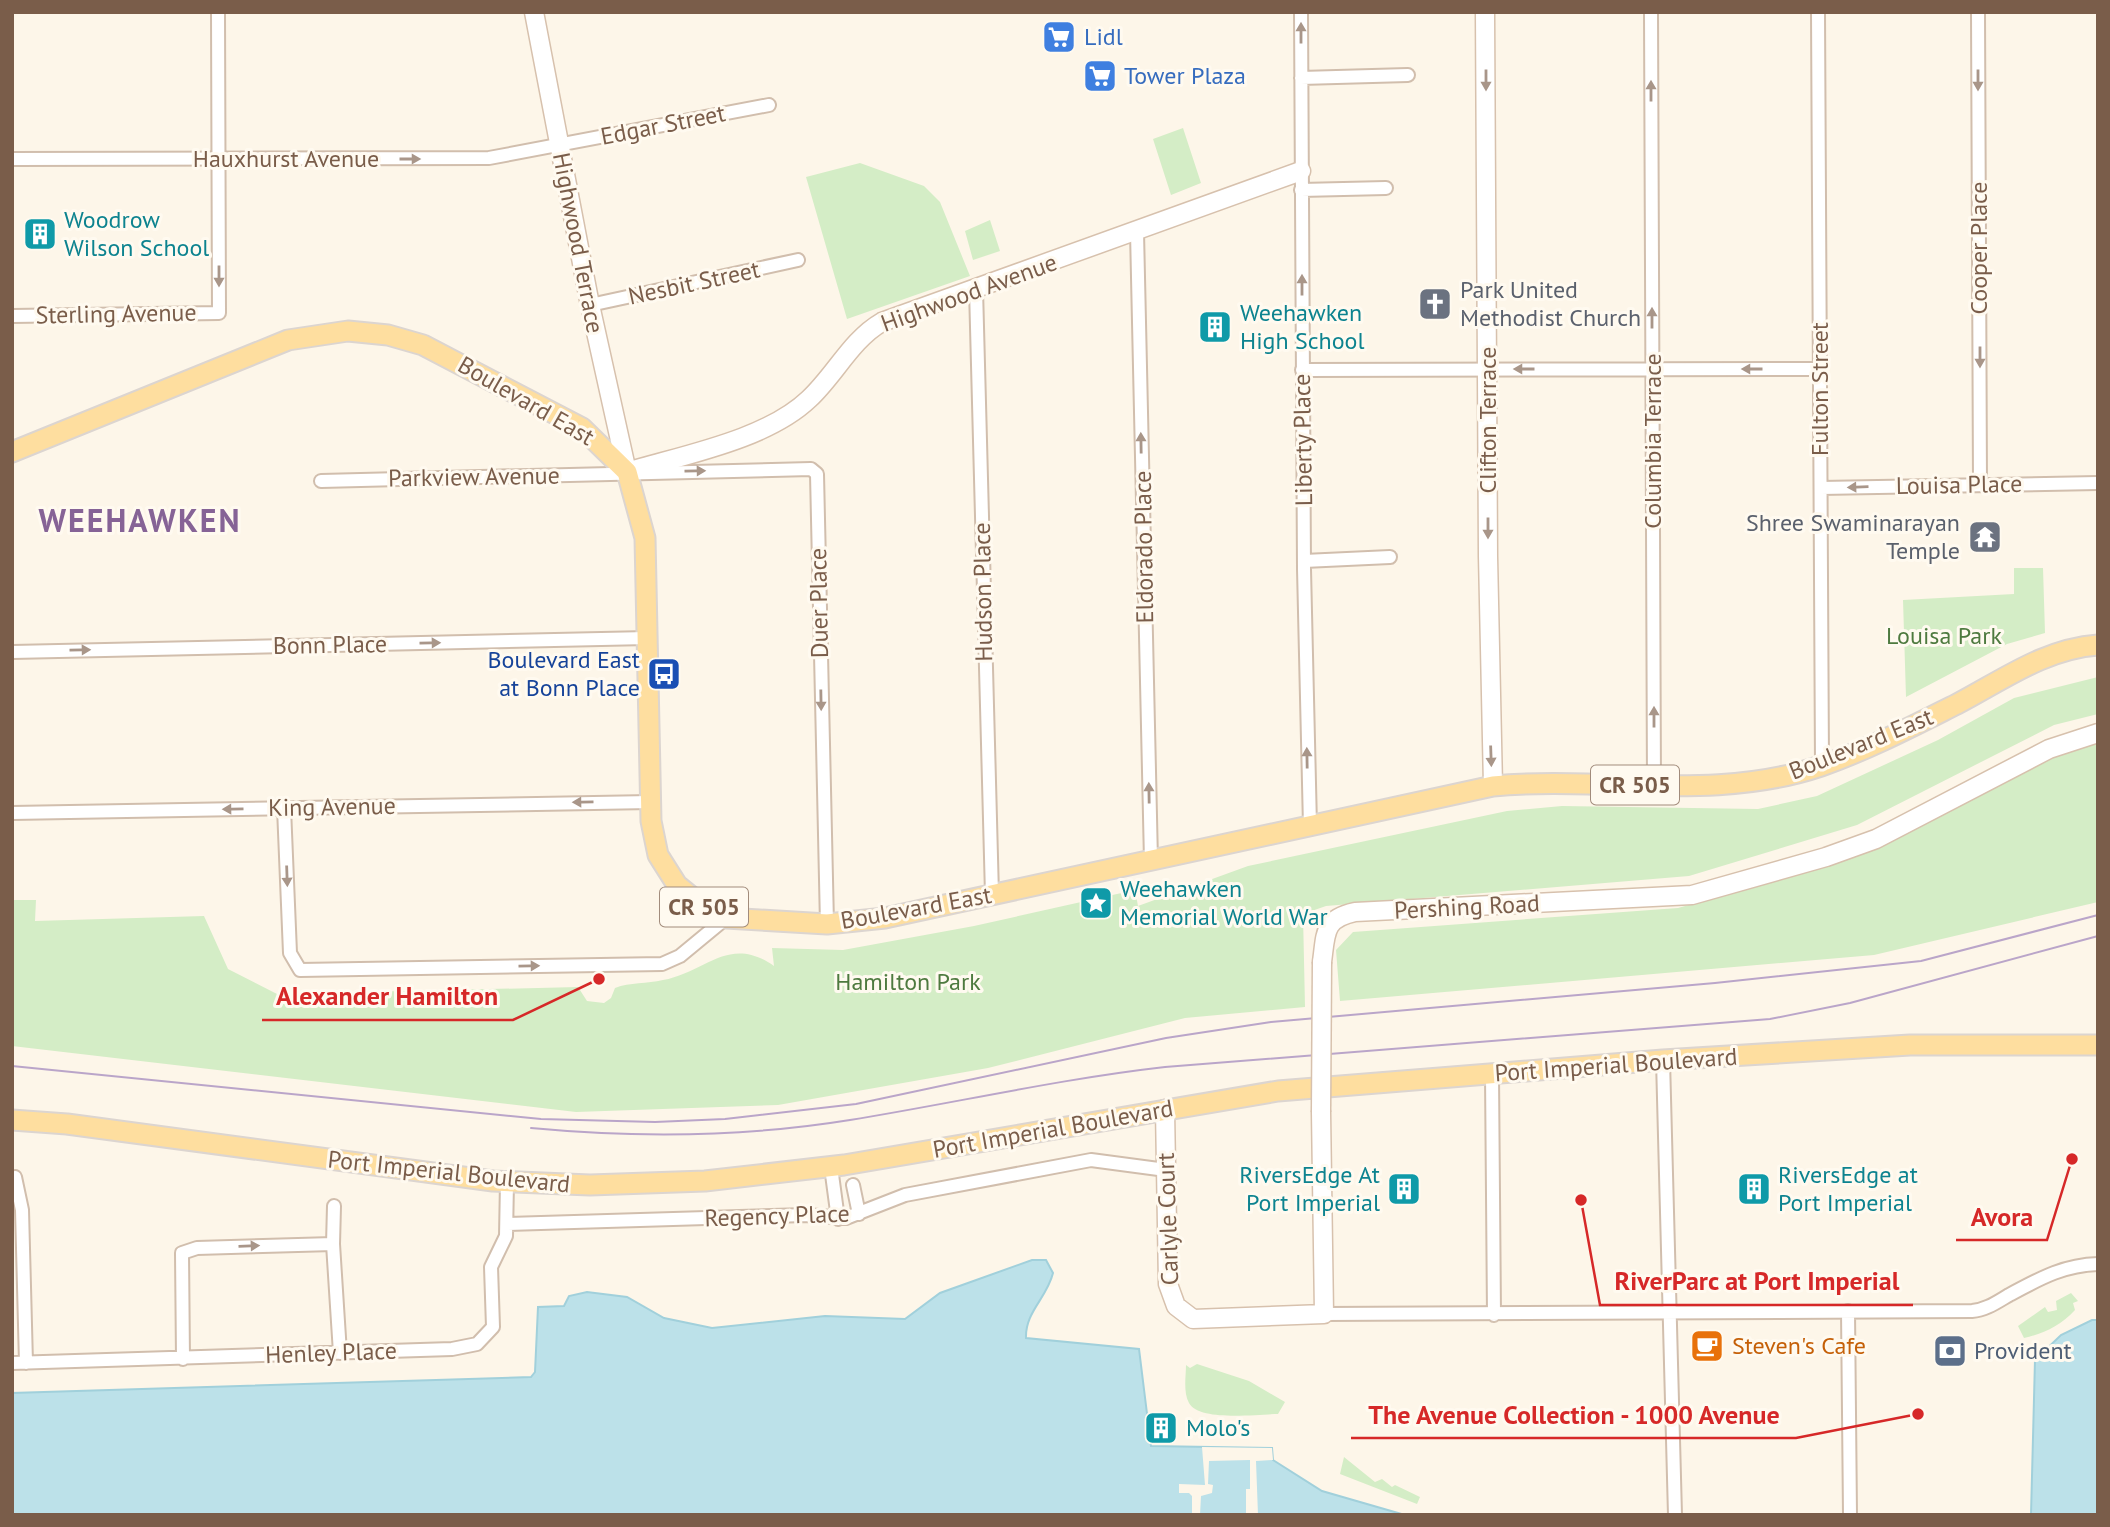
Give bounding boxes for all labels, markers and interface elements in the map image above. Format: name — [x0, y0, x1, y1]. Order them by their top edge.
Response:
supermarket icon: Lidl — [1040, 18, 1078, 56]
place label: Lidl — [1084, 21, 1123, 52]
one-way arrow — [1295, 22, 1307, 44]
supermarket icon: Tower Plaza — [1081, 57, 1119, 95]
place label: Tower Plaza — [1124, 60, 1246, 91]
one-way arrow — [1480, 70, 1492, 92]
one-way arrow — [1972, 70, 1984, 92]
one-way arrow — [1645, 80, 1657, 102]
street label: Edgar Street — [598, 97, 728, 152]
street label: Hauxhurst Avenue — [193, 143, 379, 174]
street label: Highwood Terrace — [546, 150, 611, 336]
one-way arrow — [399, 153, 421, 165]
street label: Cooper Place — [1963, 181, 1994, 315]
place label: Woodrow Wilson School — [64, 204, 209, 263]
building icon: Woodrow Wilson School — [21, 215, 59, 253]
street label: Highwood Avenue — [877, 246, 1061, 339]
street label: Nesbit Street — [625, 253, 763, 312]
one-way arrow — [213, 266, 225, 288]
one-way arrow — [1296, 274, 1308, 296]
place label: Park United Methodist Church — [1460, 274, 1641, 333]
church icon: Park United Methodist Church — [1416, 285, 1454, 323]
street label: Sterling Avenue — [35, 297, 197, 330]
place label: Weehawken High School — [1240, 297, 1364, 356]
one-way arrow — [1646, 307, 1658, 329]
building icon: Weehawken High School — [1196, 308, 1234, 346]
street label: Fulton Street — [1804, 322, 1835, 456]
street label: Clifton Terrace — [1472, 346, 1503, 494]
one-way arrow — [1974, 346, 1986, 368]
street label: Boulevard East — [452, 349, 600, 452]
street label: Columbia Terrace — [1637, 353, 1668, 529]
one-way arrow — [1513, 363, 1535, 375]
one-way arrow — [1740, 363, 1762, 375]
street label: Liberty Place — [1286, 373, 1319, 507]
one-way arrow — [1136, 432, 1147, 454]
street label: Parkview Avenue — [388, 460, 560, 493]
one-way arrow — [684, 466, 706, 477]
street label: Louisa Place — [1896, 468, 2022, 501]
street label: Eldorado Place — [1127, 470, 1160, 624]
one-way arrow — [1847, 482, 1869, 493]
district label: WEEHAWKEN — [39, 499, 241, 541]
place label: Shree Swaminarayan Temple — [1746, 507, 1960, 566]
one-way arrow — [1482, 518, 1494, 540]
temple icon: Shree Swaminarayan Temple — [1966, 518, 2004, 556]
street label: Hudson Place — [966, 522, 999, 662]
street label: Duer Place — [802, 548, 835, 658]
park label: Louisa Park — [1886, 620, 2002, 651]
street label: Bonn Place — [273, 628, 387, 661]
one-way arrow — [420, 637, 442, 649]
place label: Boulevard East at Bonn Place — [488, 644, 640, 703]
one-way arrow — [70, 645, 92, 656]
bus stop icon: Boulevard East at Bonn Place — [645, 655, 683, 693]
one-way arrow — [815, 689, 827, 711]
street label: Boulevard East — [1784, 701, 1937, 786]
one-way arrow — [1648, 706, 1659, 728]
one-way arrow — [1485, 745, 1496, 767]
one-way arrow — [1301, 746, 1313, 768]
road number: CR 505 — [1591, 765, 1679, 804]
one-way arrow — [1143, 782, 1154, 804]
street label: King Avenue — [268, 790, 396, 823]
one-way arrow — [572, 797, 594, 808]
one-way arrow — [222, 803, 244, 815]
one-way arrow — [281, 866, 293, 888]
place label: Weehawken Memorial World War — [1120, 873, 1328, 932]
street label: Boulevard East — [838, 879, 994, 936]
place icon: Weehawken Memorial World War — [1077, 884, 1115, 922]
street label: Pershing Road — [1393, 887, 1541, 926]
road number: CR 505 — [660, 888, 748, 926]
one-way arrow — [518, 960, 540, 972]
park label: Hamilton Park — [835, 966, 981, 997]
callout: Alexander Hamilton — [262, 973, 513, 1020]
text: Alexander Hamilton — [276, 979, 498, 1012]
street label: Port Imperial Boulevard — [1493, 1041, 1738, 1088]
street label: Port Imperial Boulevard — [930, 1092, 1175, 1165]
street label: Port Imperial Boulevard — [326, 1143, 572, 1200]
street label: Carlyle Court — [1150, 1152, 1185, 1286]
place label: RiversEdge At Port Imperial — [1239, 1159, 1380, 1218]
place label: RiversEdge at Port Imperial — [1778, 1159, 1918, 1218]
building icon: RiversEdge At Port Imperial — [1385, 1170, 1423, 1208]
building icon: RiversEdge at Port Imperial — [1735, 1170, 1773, 1208]
callout: Avora — [1956, 1193, 2047, 1240]
street label: Regency Place — [704, 1197, 850, 1234]
text: Avora — [1971, 1200, 2033, 1233]
one-way arrow — [238, 1241, 260, 1252]
callout: RiverParc at Port Imperial — [1600, 1258, 1913, 1305]
text: RiverParc at Port Imperial — [1615, 1264, 1900, 1297]
cafe icon: Steven's Cafe — [1688, 1327, 1726, 1365]
place label: Steven's Cafe — [1732, 1330, 1866, 1361]
bank icon: Provident — [1931, 1332, 1969, 1370]
street label: Henley Place — [265, 1335, 397, 1370]
place label: Provident — [1974, 1335, 2072, 1366]
callout: The Avenue Collection - 1000 Avenue — [1351, 1391, 1796, 1438]
text: The Avenue Collection - 1000 Avenue — [1368, 1398, 1780, 1431]
building icon: Molo's — [1142, 1409, 1180, 1447]
place label: Molo's — [1186, 1412, 1250, 1443]

